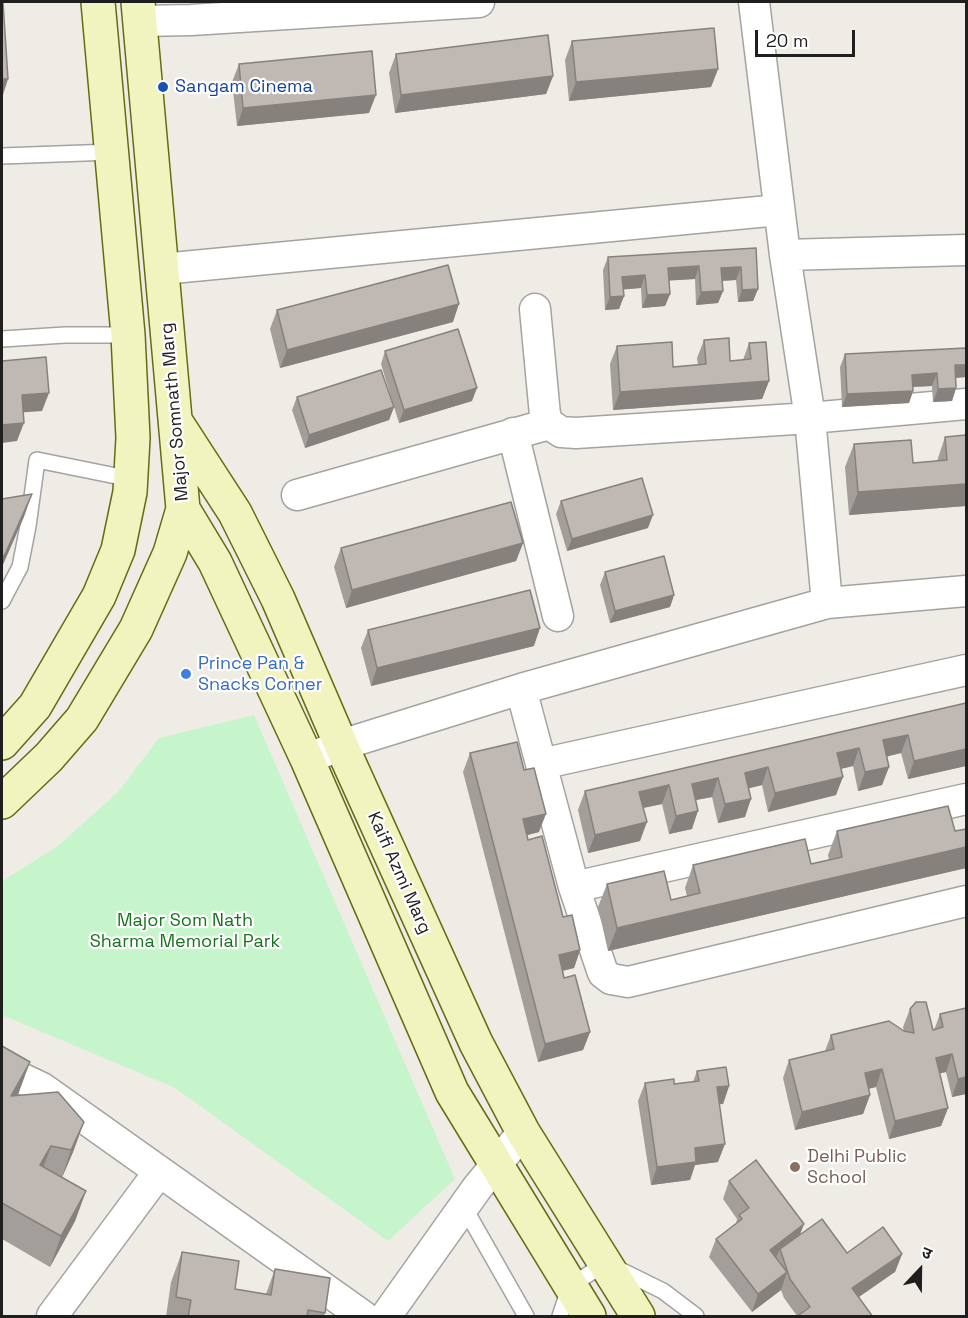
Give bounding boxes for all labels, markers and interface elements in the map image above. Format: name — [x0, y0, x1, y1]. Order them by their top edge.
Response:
scale bar — [758, 18, 858, 56]
text: 20 m — [766, 29, 809, 52]
place label: Sangam Cinema — [175, 76, 313, 98]
marker: Sangam Cinema — [156, 80, 170, 94]
street label: Major Somnath Marg — [156, 322, 194, 502]
place label: Prince Pan & Snacks Corner — [198, 653, 322, 696]
marker: Prince Pan & Snacks Corner — [179, 667, 193, 681]
street label: Kaifi Azmi Marg — [362, 809, 436, 937]
park label: Major Som Nath Sharma Memorial Park — [90, 910, 280, 952]
place label: Delhi Public School — [807, 1146, 907, 1188]
marker: Delhi Public School — [788, 1160, 802, 1174]
north arrow — [890, 1240, 950, 1300]
text: उ — [919, 1241, 935, 1264]

